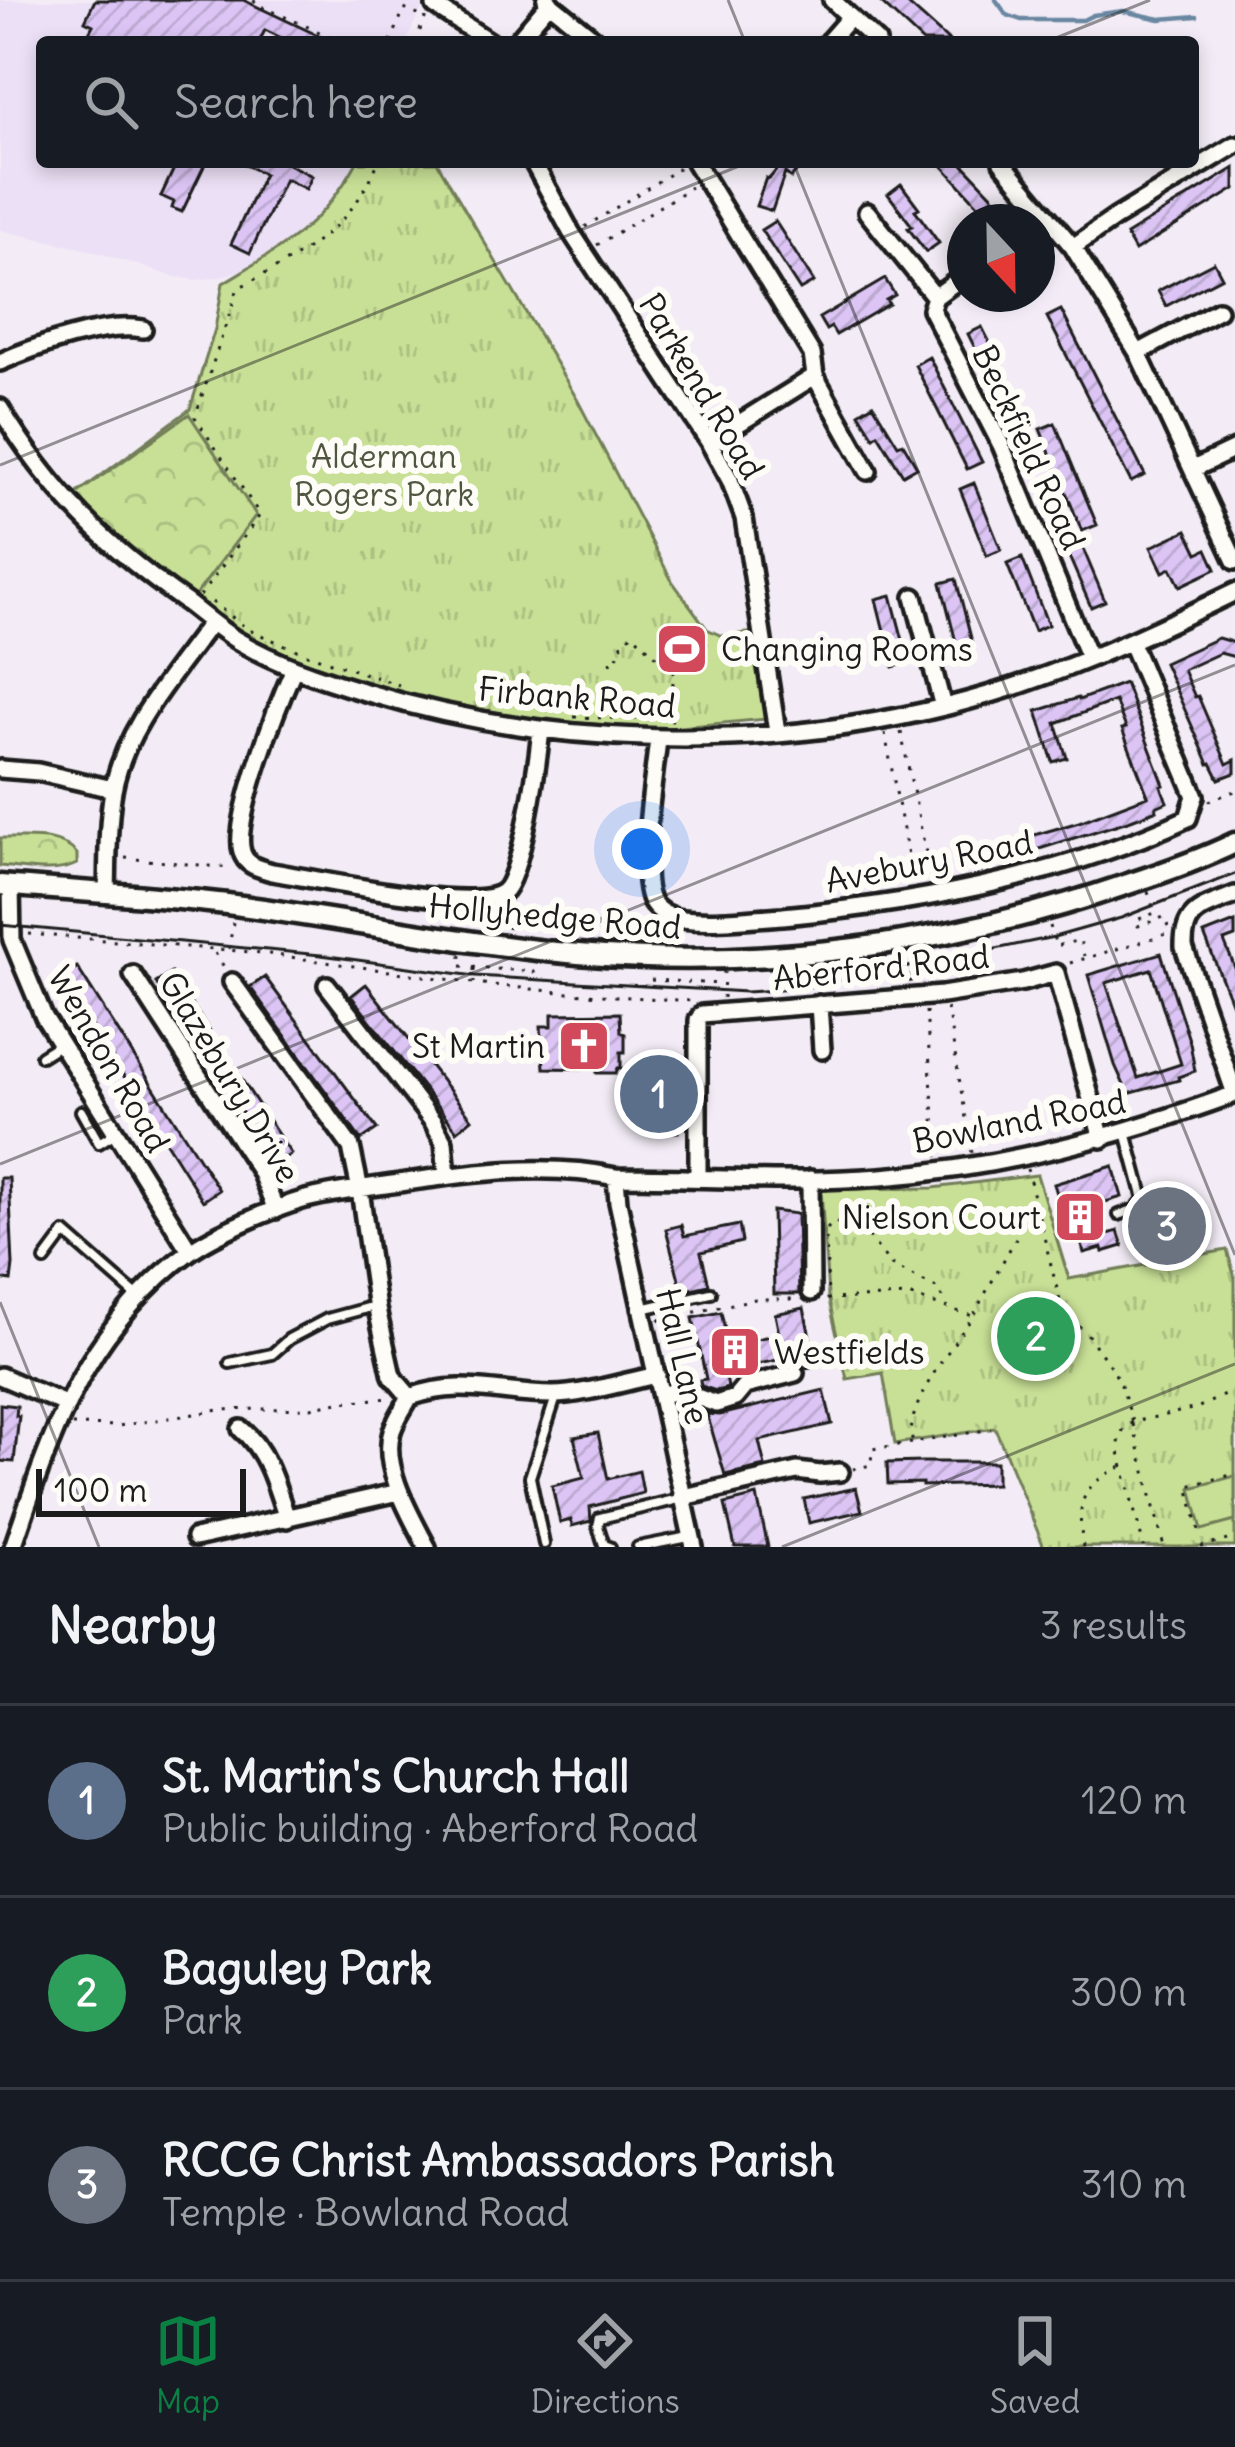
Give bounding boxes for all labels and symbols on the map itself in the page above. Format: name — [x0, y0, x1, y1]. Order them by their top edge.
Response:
north arrow — [947, 204, 1055, 312]
street label: Parkend Road — [630, 285, 774, 487]
street label: Beckfield Road — [963, 338, 1095, 556]
park label: Alderman Rogers Park — [294, 435, 474, 515]
sports icon: Changing Rooms — [654, 621, 710, 677]
place label: Changing Rooms — [721, 628, 973, 670]
street label: Firbank Road — [477, 667, 677, 727]
your location — [612, 819, 672, 879]
street label: Avebury Road — [822, 820, 1036, 902]
street label: Hollyhedge Road — [427, 884, 683, 948]
street label: Aberford Road — [771, 935, 991, 999]
street label: Wendon Road — [39, 958, 179, 1160]
street label: Glazebury Drive — [151, 964, 309, 1190]
church icon: St Martin — [556, 1018, 612, 1074]
place label: St Martin — [412, 1025, 545, 1067]
pin: 1 — [620, 1049, 698, 1139]
street label: Bowland Road — [909, 1080, 1129, 1162]
pin: 3 — [1128, 1181, 1206, 1271]
building icon: Nielson Court — [1052, 1189, 1108, 1245]
place label: Nielson Court — [841, 1196, 1041, 1238]
street label: Hall Lane — [647, 1284, 719, 1428]
pin: 2 — [997, 1291, 1075, 1381]
building icon: Westfields — [707, 1324, 763, 1380]
place label: Westfields — [774, 1331, 924, 1373]
scale bar — [36, 1463, 246, 1516]

